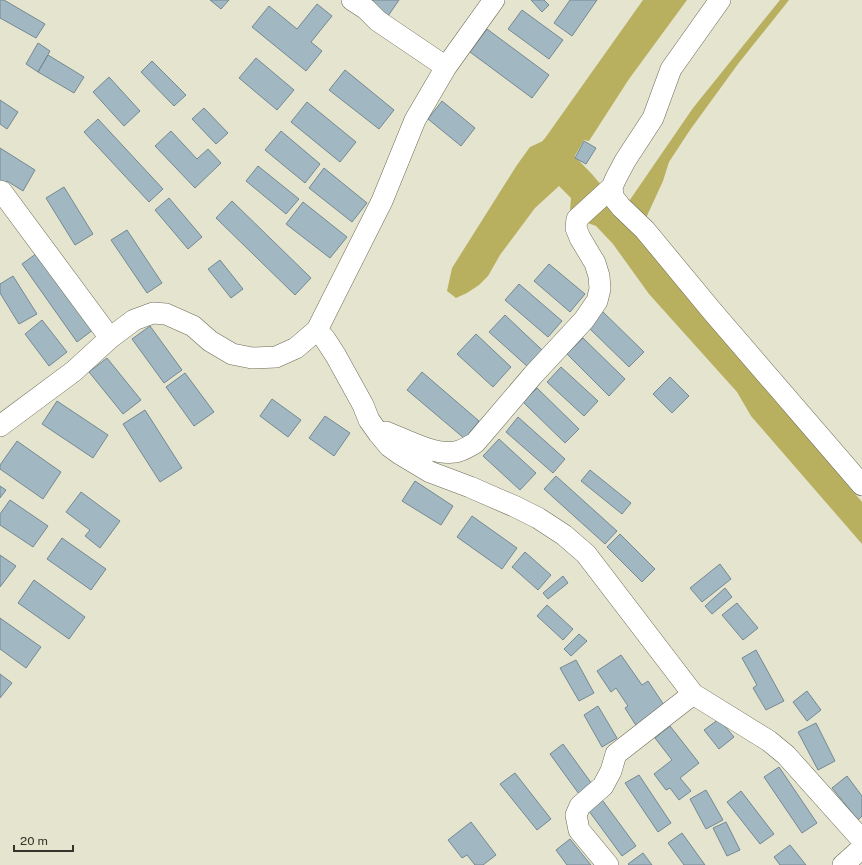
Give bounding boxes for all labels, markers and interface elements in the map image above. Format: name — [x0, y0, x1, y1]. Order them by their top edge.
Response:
scale bar — [14, 827, 73, 853]
text: 20 m — [20, 834, 48, 848]

